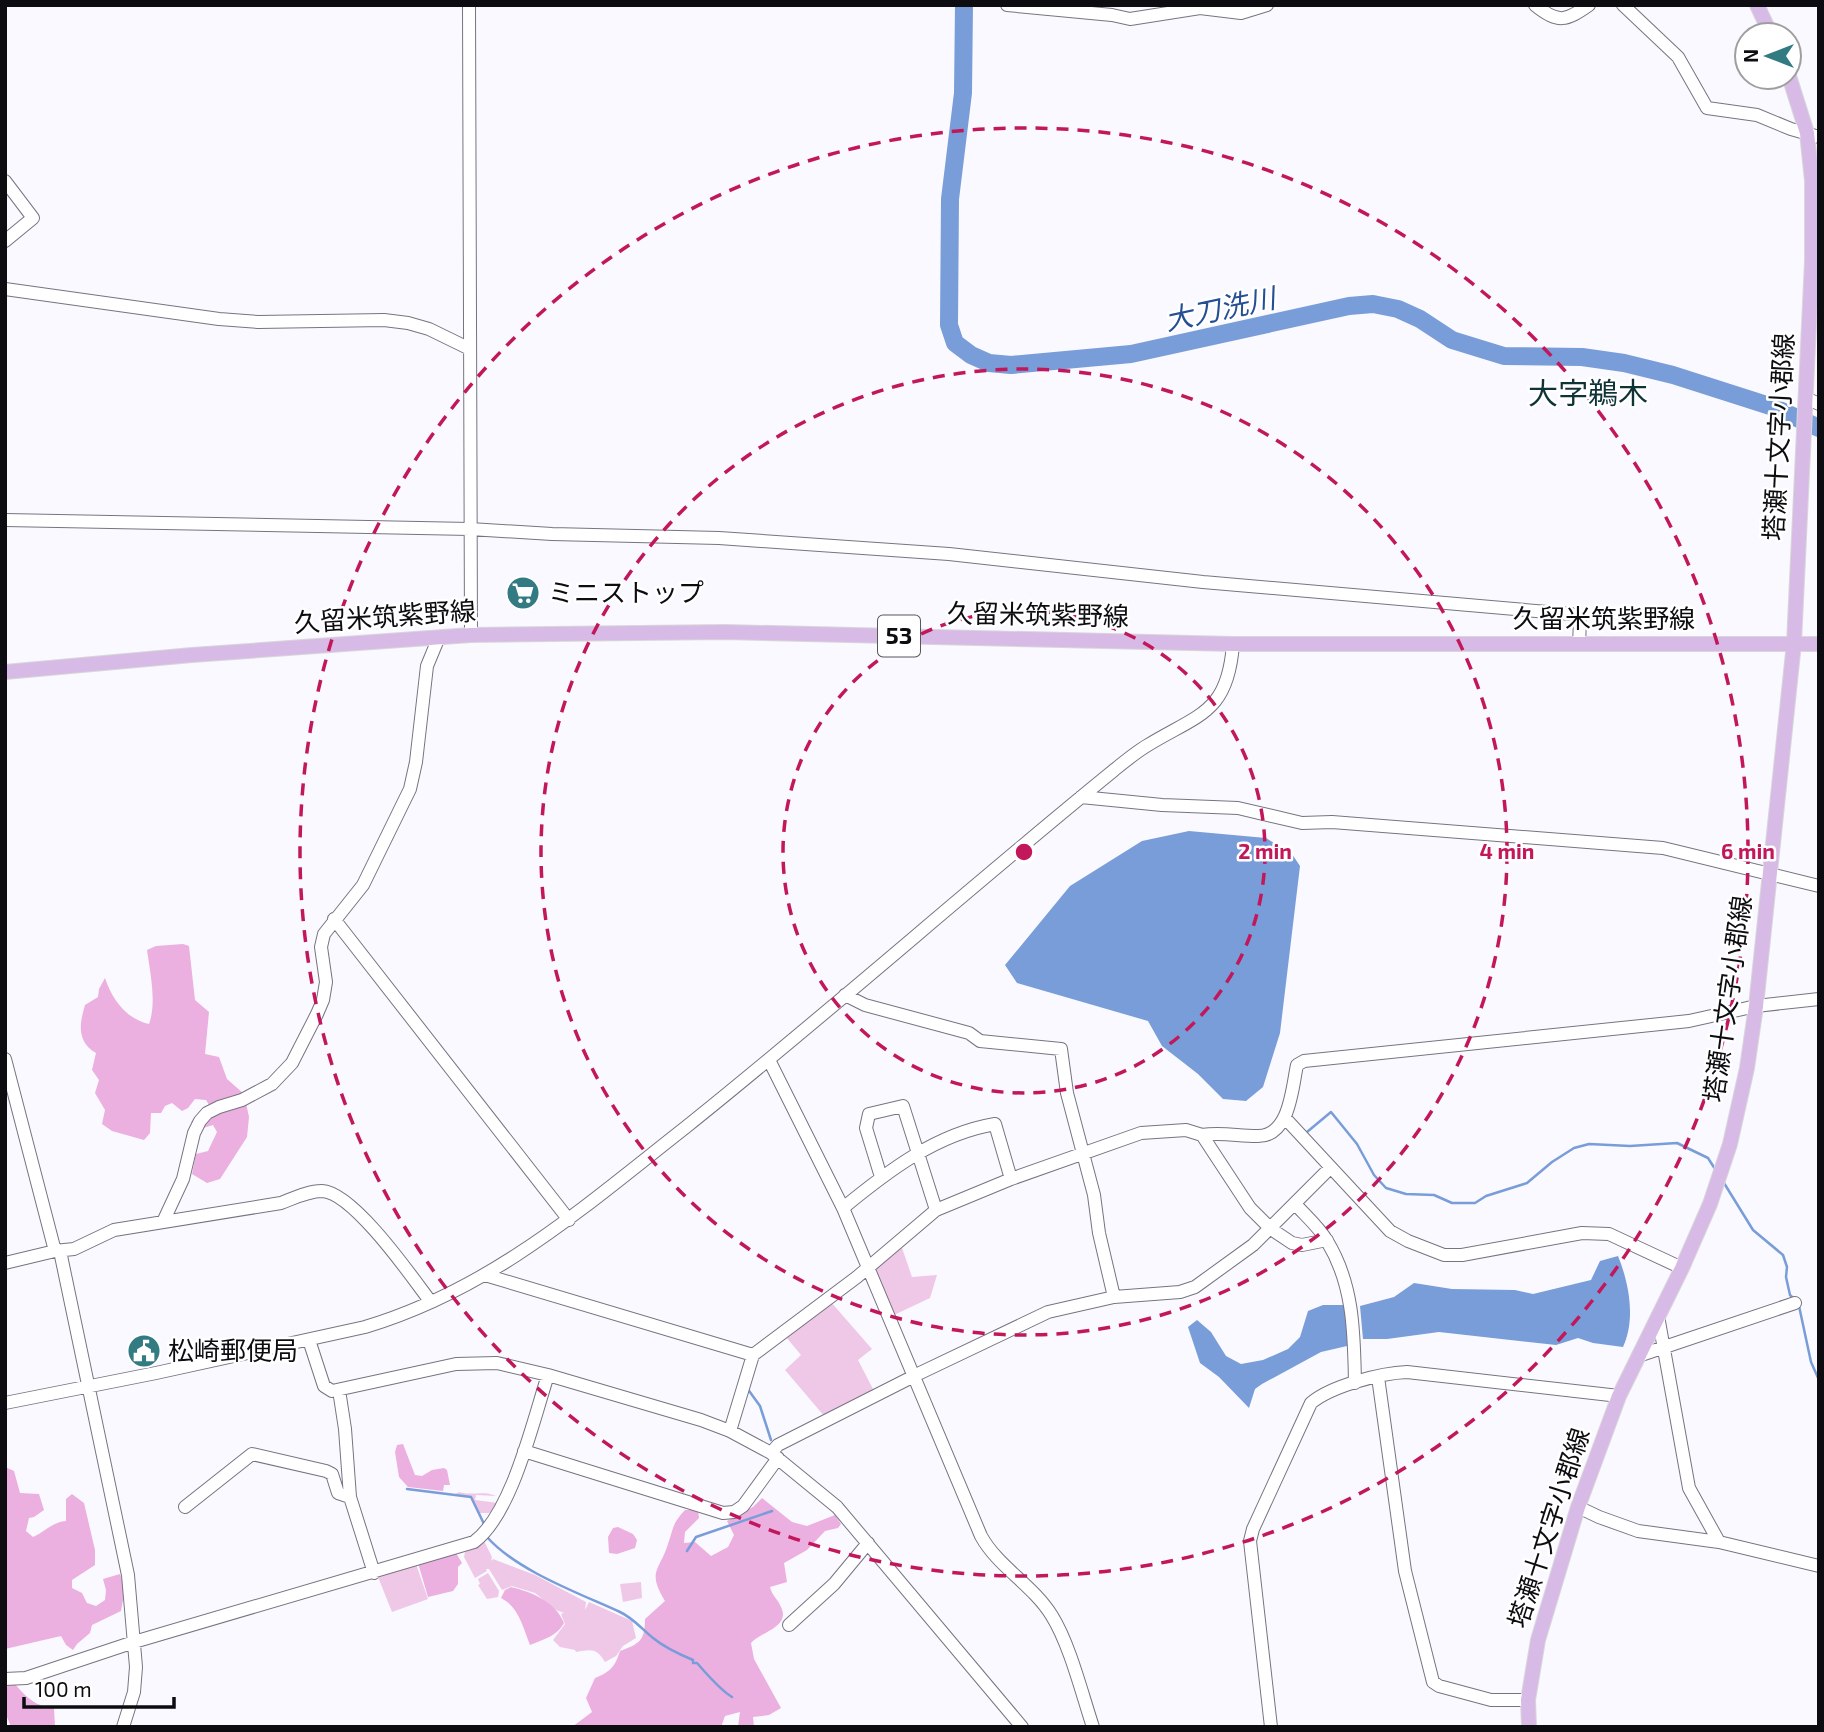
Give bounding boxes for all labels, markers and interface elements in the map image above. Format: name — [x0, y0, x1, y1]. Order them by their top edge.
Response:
north arrow — [1733, 21, 1803, 91]
text: N — [1739, 49, 1762, 63]
water label: 大刀洗川 — [1161, 279, 1281, 336]
street label: 塔瀬十文字小郡線 — [1757, 332, 1798, 542]
district label: 大字鵜木 — [1528, 374, 1648, 410]
supermarket icon: ミニストップ — [504, 574, 542, 612]
place label: ミニストップ — [548, 576, 704, 607]
street label: 久留米筑紫野線 — [293, 594, 477, 637]
street label: 久留米筑紫野線 — [947, 596, 1129, 631]
street label: 久留米筑紫野線 — [1513, 602, 1695, 633]
road number: 53 — [878, 616, 920, 656]
text: 2 min — [1238, 838, 1292, 863]
text: 4 min — [1480, 838, 1534, 863]
text: 6 min — [1721, 838, 1775, 863]
centre of rings — [1012, 840, 1036, 864]
street label: 塔瀬十文字小郡線 — [1697, 894, 1756, 1104]
public building icon: 松崎郵便局 — [125, 1332, 163, 1370]
place label: 松崎郵便局 — [168, 1334, 298, 1365]
street label: 塔瀬十文字小郡線 — [1501, 1424, 1594, 1631]
scale bar — [24, 1666, 175, 1710]
text: 100 m — [35, 1676, 92, 1701]

